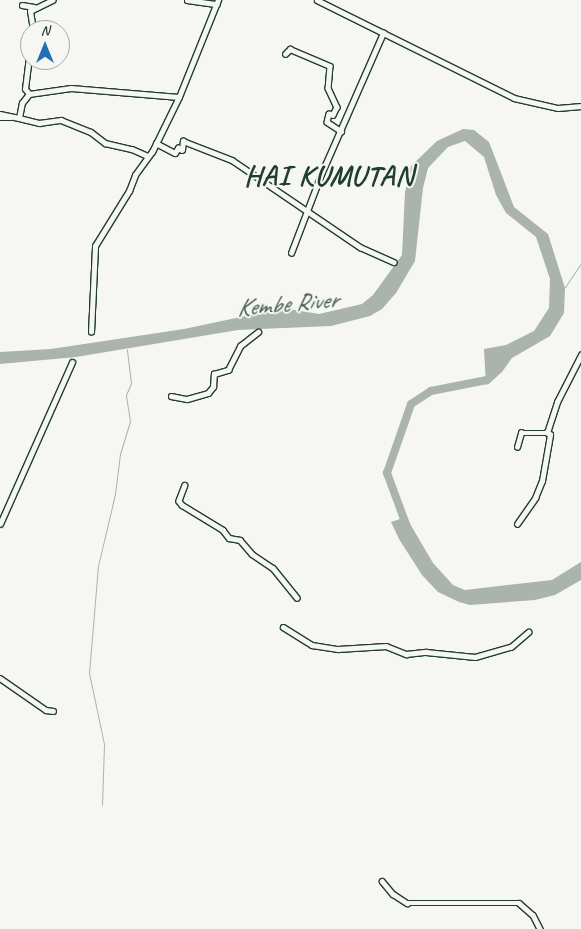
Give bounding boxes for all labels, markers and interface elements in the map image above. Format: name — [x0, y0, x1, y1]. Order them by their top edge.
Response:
north arrow — [20, 20, 70, 70]
text: N — [41, 22, 49, 39]
district label: HAI KUMUTAN — [242, 159, 416, 193]
water label: Kembe River — [235, 285, 339, 323]

